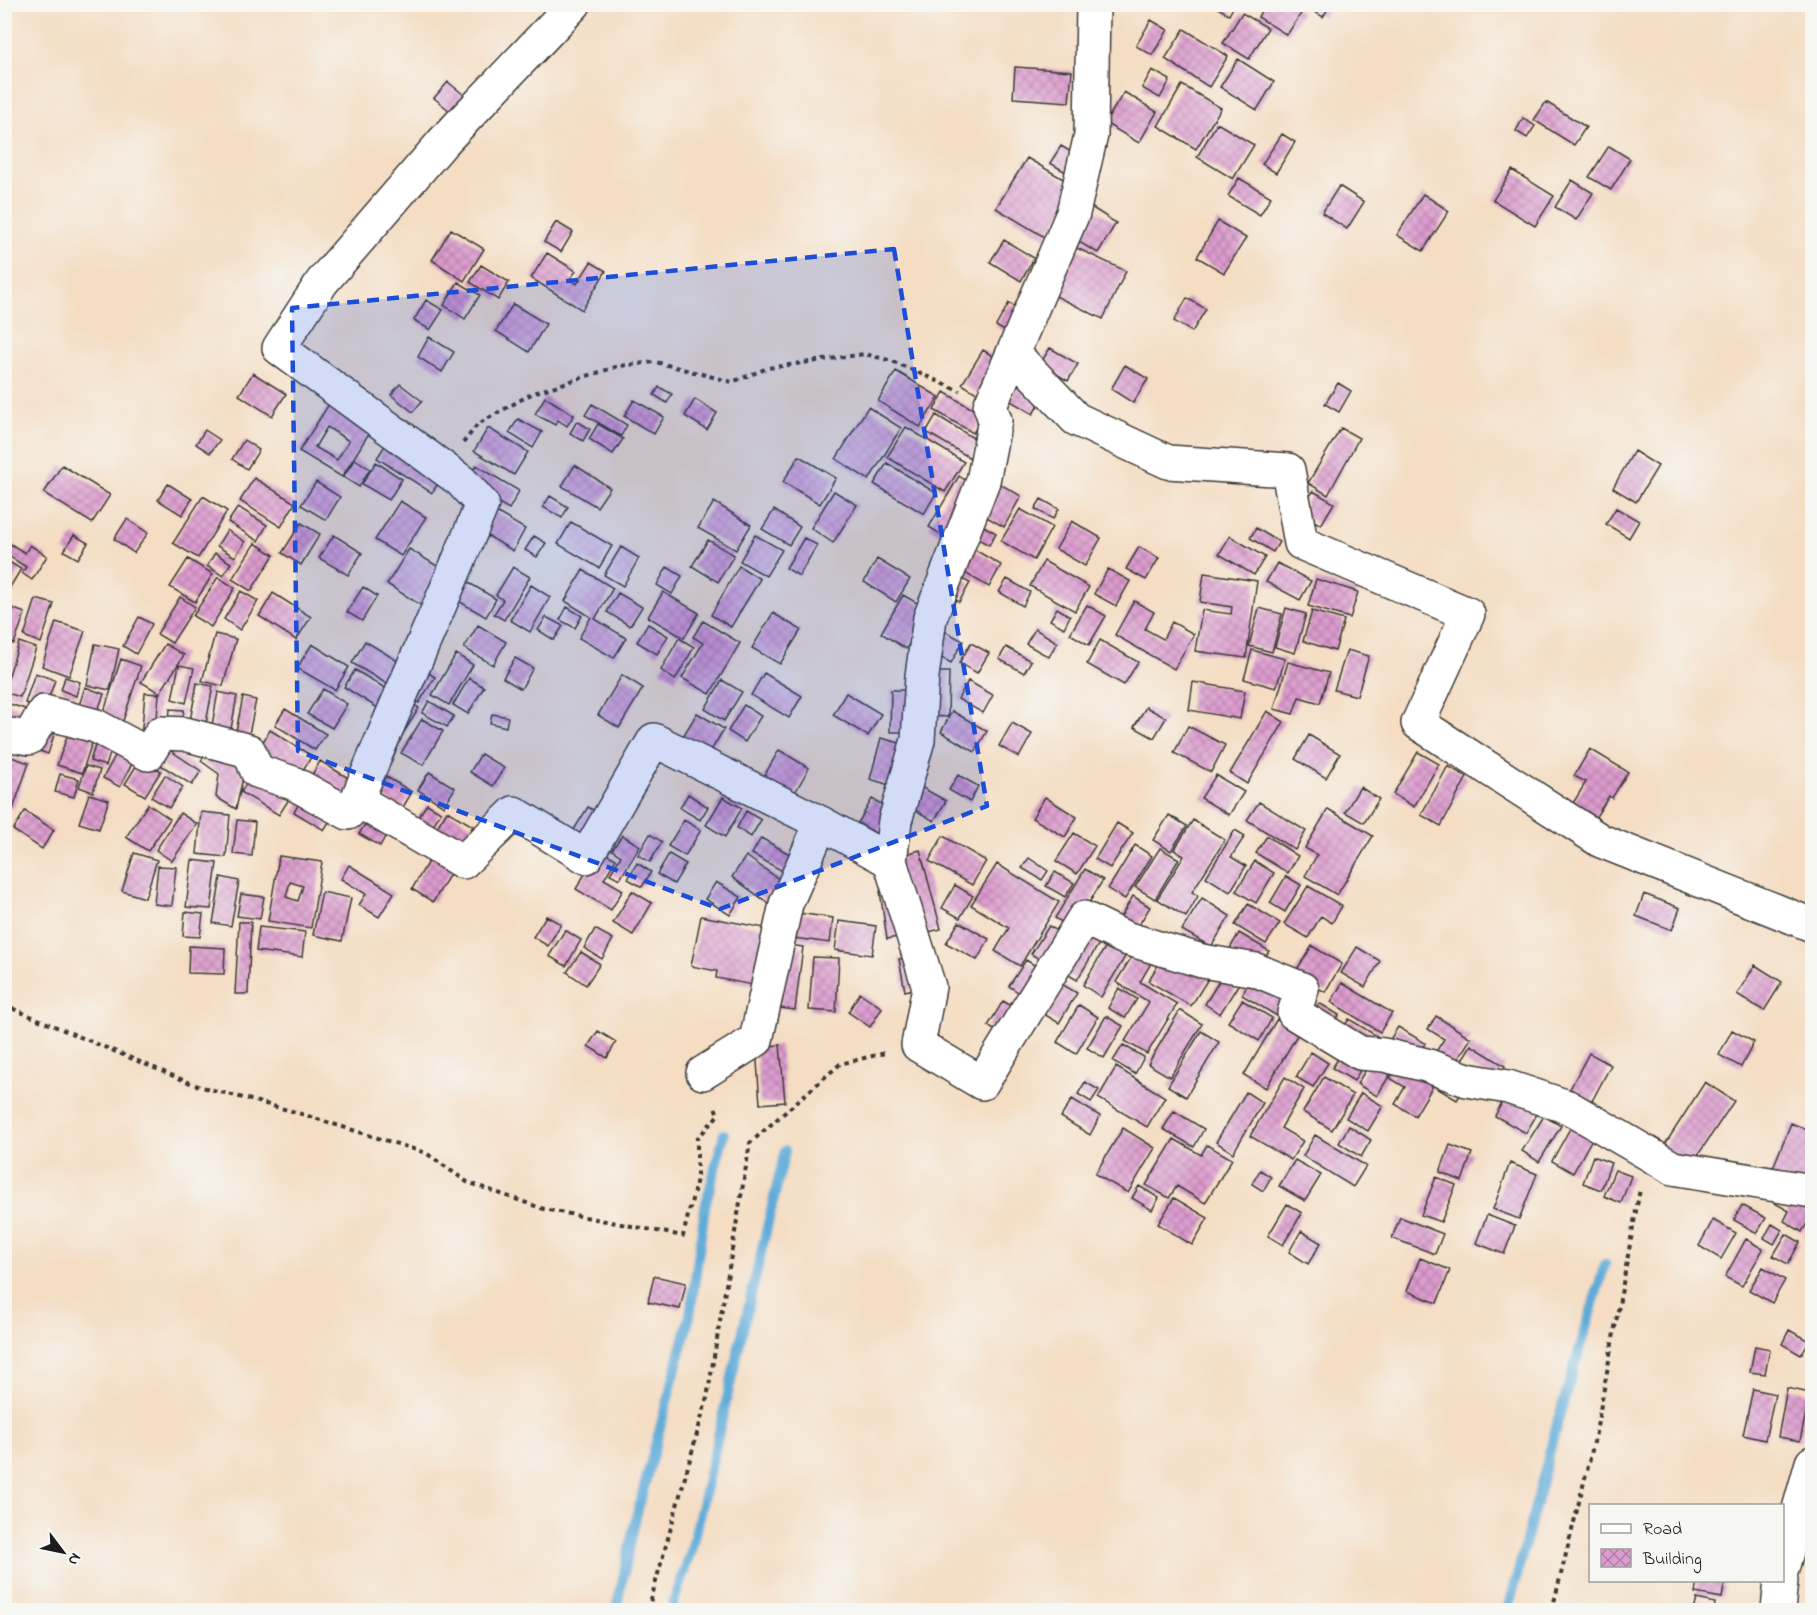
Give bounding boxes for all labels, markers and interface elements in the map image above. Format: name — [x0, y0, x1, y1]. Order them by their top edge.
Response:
legend — [1589, 1504, 1784, 1582]
text: Road — [1643, 1517, 1682, 1543]
north arrow — [33, 1522, 93, 1582]
text: Building — [1642, 1547, 1702, 1574]
text: N — [61, 1548, 87, 1570]

